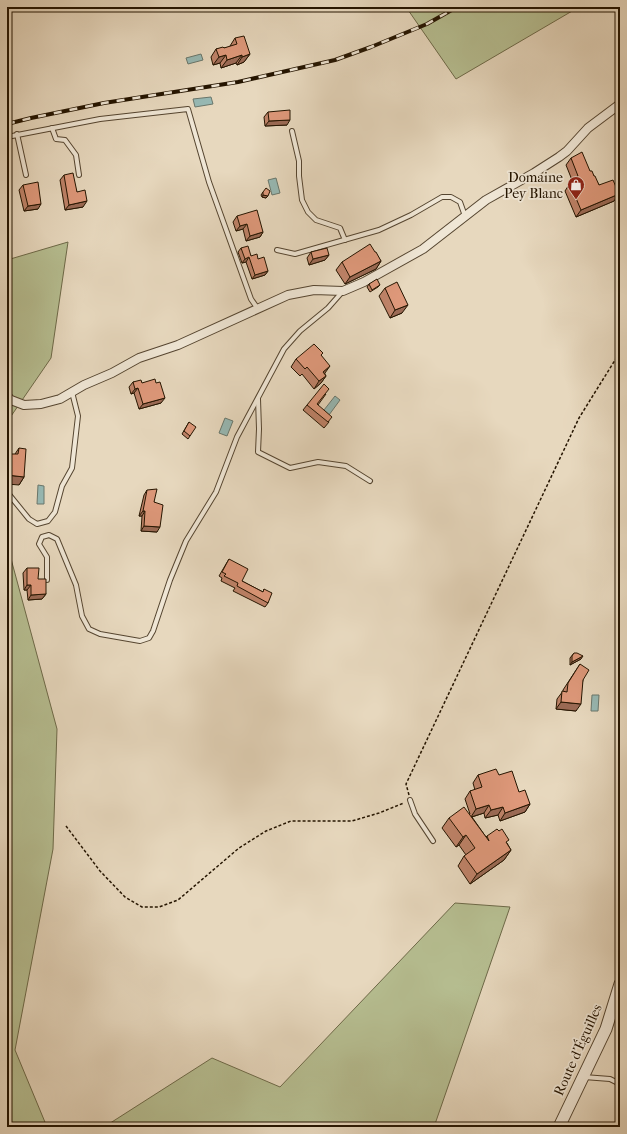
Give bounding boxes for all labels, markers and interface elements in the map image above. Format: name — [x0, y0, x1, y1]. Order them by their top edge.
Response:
place label: Domaine Pey Blanc — [504, 169, 563, 202]
shop icon: Domaine Pey Blanc — [566, 175, 586, 200]
street label: Route d'Éguilles — [549, 1001, 606, 1098]

